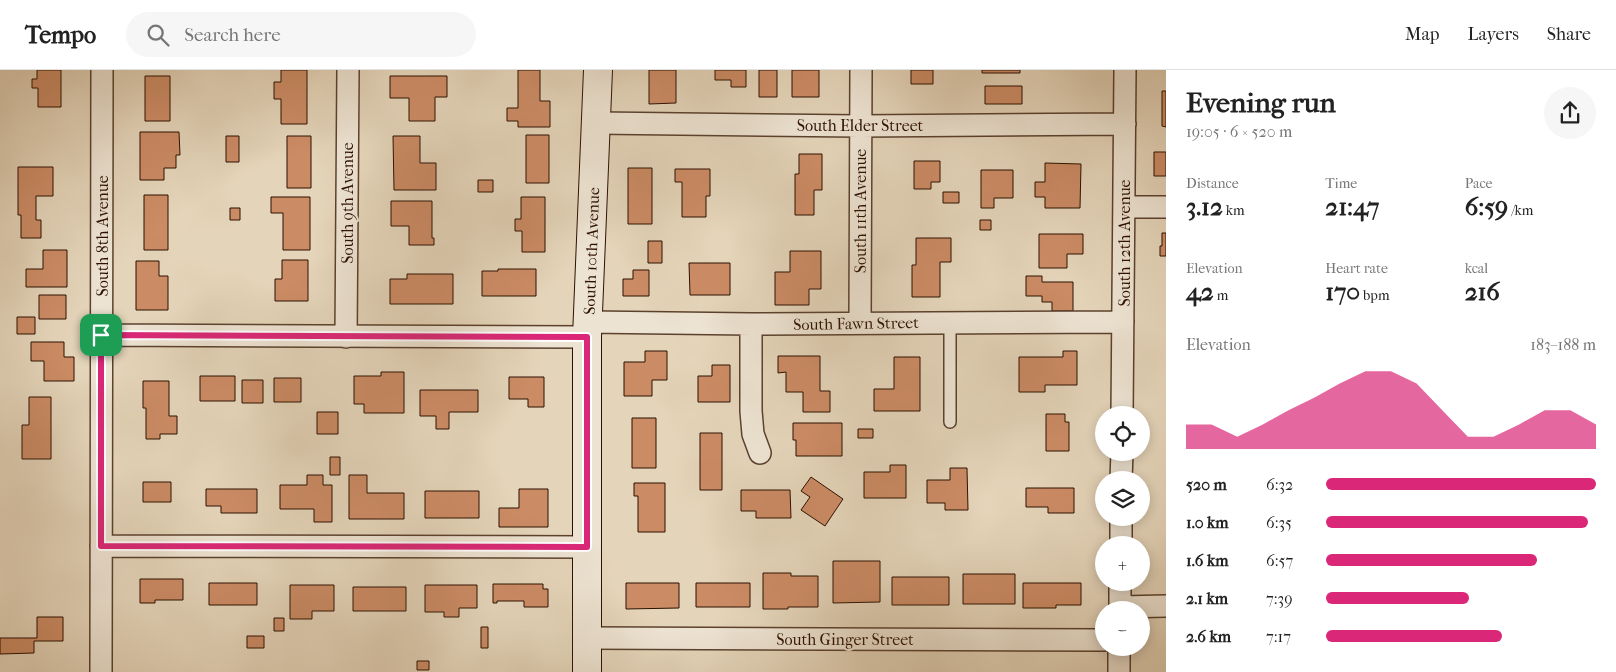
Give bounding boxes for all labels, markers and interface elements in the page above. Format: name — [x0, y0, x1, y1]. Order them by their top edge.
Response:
search box — [126, 12, 476, 57]
text: Tempo — [25, 21, 96, 49]
icon: search — [144, 21, 172, 49]
text: Search here — [184, 24, 281, 46]
text: Map — [1405, 24, 1439, 45]
text: Layers — [1467, 24, 1519, 45]
text: Share — [1547, 24, 1591, 45]
text: Evening run — [1186, 86, 1336, 119]
button: share — [1544, 87, 1596, 139]
street label: South Elder Street — [797, 116, 924, 135]
text: 19:05 · 6 × 520 m — [1186, 122, 1292, 141]
street label: South 9th Avenue — [338, 142, 357, 264]
street label: South 11th Avenue — [851, 149, 870, 273]
street label: South 8th Avenue — [93, 175, 112, 297]
text: Distance — [1186, 175, 1239, 192]
text: Time — [1325, 175, 1357, 192]
text: Pace — [1465, 175, 1493, 192]
street label: South 12th Avenue — [1115, 179, 1134, 307]
street label: South 10th Avenue — [580, 187, 603, 315]
text: 3.12 — [1186, 192, 1223, 221]
text: 21:47 — [1325, 192, 1379, 221]
text: 6:59 — [1465, 192, 1508, 221]
text: km — [1223, 202, 1245, 219]
text: /km — [1508, 202, 1533, 219]
text: Elevation — [1186, 260, 1243, 277]
text: Heart rate — [1325, 260, 1388, 277]
text: kcal — [1465, 260, 1488, 277]
text: 42 — [1186, 277, 1214, 306]
text: 170 — [1325, 277, 1360, 306]
text: 216 — [1465, 277, 1500, 306]
text: m — [1214, 287, 1228, 304]
text: bpm — [1360, 287, 1390, 304]
street label: South Fawn Street — [793, 313, 919, 334]
pin — [80, 314, 122, 356]
icon: arrive — [87, 321, 115, 349]
text: Elevation — [1186, 335, 1251, 354]
text: 183–188 m — [1530, 335, 1596, 354]
map controls — [1095, 406, 1150, 656]
button: locate — [1095, 406, 1150, 461]
button: layers — [1095, 471, 1150, 526]
text: 520 m — [1186, 475, 1227, 494]
text: 6:32 — [1266, 475, 1293, 494]
text: 1.0 km — [1186, 513, 1229, 532]
text: 6:35 — [1266, 513, 1292, 532]
button: + — [1095, 536, 1150, 591]
text: 1.6 km — [1186, 551, 1228, 570]
text: 6:57 — [1266, 551, 1293, 570]
text: 2.1 km — [1186, 589, 1228, 608]
text: 7:39 — [1266, 589, 1293, 608]
button: − — [1095, 601, 1150, 656]
text: 2.6 km — [1186, 627, 1231, 646]
text: 7:17 — [1266, 627, 1291, 646]
street label: South Ginger Street — [776, 630, 914, 649]

